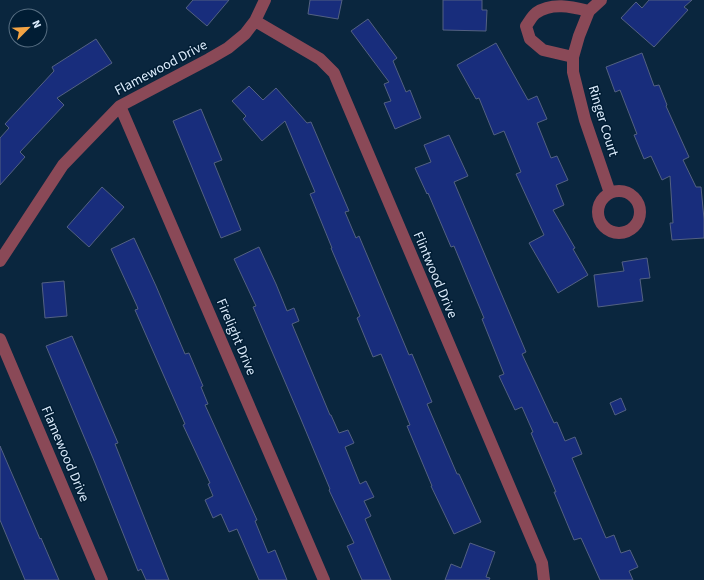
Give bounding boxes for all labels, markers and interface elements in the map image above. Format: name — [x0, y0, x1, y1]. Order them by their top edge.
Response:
north arrow — [8, 8, 48, 48]
text: N — [28, 18, 45, 31]
street label: Flamewood Drive — [111, 35, 211, 101]
street label: Ringer Court — [583, 83, 623, 159]
street label: Flintwood Drive — [408, 229, 462, 321]
street label: Firelight Drive — [211, 296, 261, 379]
street label: Flamewood Drive — [36, 403, 94, 505]

